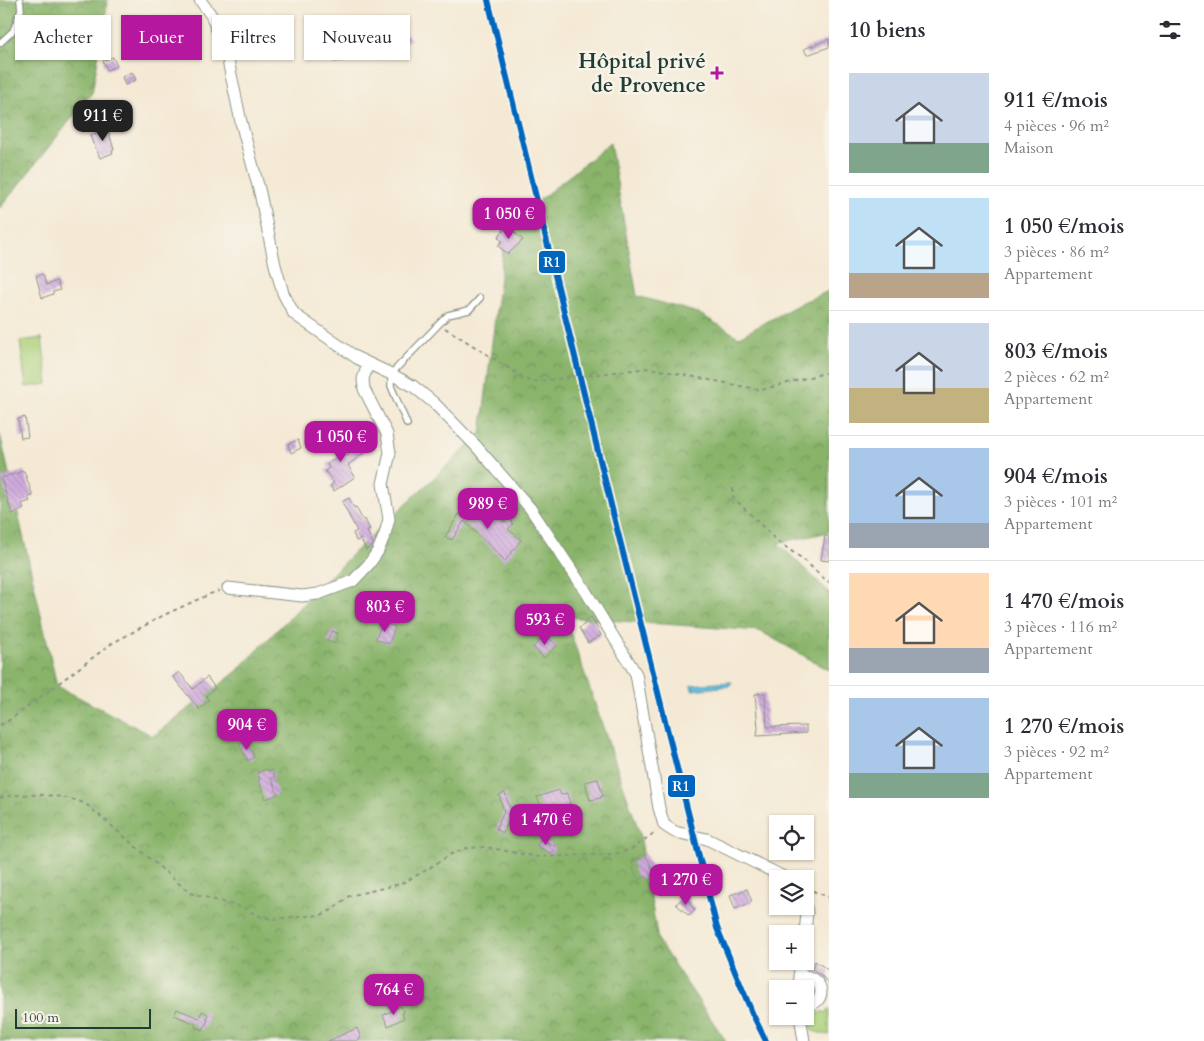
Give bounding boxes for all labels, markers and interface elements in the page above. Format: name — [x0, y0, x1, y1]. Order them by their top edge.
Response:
chip: Acheter — [15, 15, 111, 60]
chip: Louer — [121, 15, 202, 60]
chip: Filtres — [212, 15, 294, 60]
chip: Nouveau — [304, 15, 410, 60]
text: 10 biens — [849, 16, 925, 45]
icon: filters — [1156, 16, 1184, 44]
place label: Hôpital privé de Provence — [578, 47, 706, 100]
marker: Hôpital privé de Provence — [710, 66, 724, 80]
text: 911 €/mois — [1004, 86, 1108, 115]
icon: home — [889, 93, 949, 153]
pin: 911 € — [68, 100, 138, 142]
text: 911 € — [84, 105, 122, 127]
text: 4 pièces · 96 m² — [1004, 115, 1109, 137]
text: Maison — [1004, 137, 1054, 159]
pin: 1 050 € — [463, 198, 555, 240]
text: 1 050 € — [484, 203, 534, 225]
text: 1 050 €/mois — [1004, 212, 1124, 241]
icon: home — [889, 218, 949, 278]
text: 3 pièces · 86 m² — [1004, 241, 1109, 263]
line badge: R1 — [538, 250, 566, 274]
text: R1 — [543, 253, 561, 272]
text: Appartement — [1004, 263, 1092, 285]
text: 803 €/mois — [1004, 337, 1108, 366]
icon: home — [889, 343, 949, 403]
text: 2 pièces · 62 m² — [1004, 366, 1109, 388]
text: Appartement — [1004, 388, 1092, 410]
pin: 1 050 € — [295, 420, 387, 463]
text: 1 050 € — [316, 426, 366, 448]
text: 904 €/mois — [1004, 462, 1108, 491]
icon: home — [889, 468, 949, 528]
pin: 989 € — [453, 488, 523, 530]
text: 3 pièces · 101 m² — [1004, 491, 1117, 513]
text: 989 € — [469, 493, 507, 515]
text: Appartement — [1004, 513, 1092, 535]
text: 1 470 €/mois — [1004, 587, 1124, 616]
pin: 803 € — [350, 590, 420, 633]
icon: home — [889, 593, 949, 653]
text: 803 € — [366, 596, 404, 618]
pin: 593 € — [510, 604, 580, 646]
text: 593 € — [526, 609, 564, 631]
text: 3 pièces · 116 m² — [1004, 616, 1117, 638]
text: Appartement — [1004, 638, 1092, 660]
pin: 904 € — [212, 708, 282, 751]
text: 1 270 €/mois — [1004, 712, 1124, 741]
text: 904 € — [228, 714, 266, 736]
icon: home — [889, 718, 949, 778]
text: 3 pièces · 92 m² — [1004, 741, 1109, 763]
text: Appartement — [1004, 763, 1092, 785]
line badge: R1 — [667, 774, 696, 798]
text: R1 — [672, 777, 690, 796]
pin: 1 470 € — [500, 804, 592, 846]
text: 1 470 € — [521, 809, 571, 831]
map controls — [769, 815, 814, 1025]
button: locate — [769, 815, 814, 860]
pin: 1 270 € — [640, 864, 732, 906]
text: 1 270 € — [661, 869, 711, 891]
button: layers — [769, 870, 814, 915]
button: + — [769, 925, 814, 970]
pin: 764 € — [359, 974, 429, 1016]
text: 764 € — [375, 979, 413, 1001]
button: − — [769, 980, 814, 1025]
scale bar — [15, 1006, 151, 1029]
text: 100 m — [22, 1008, 59, 1027]

